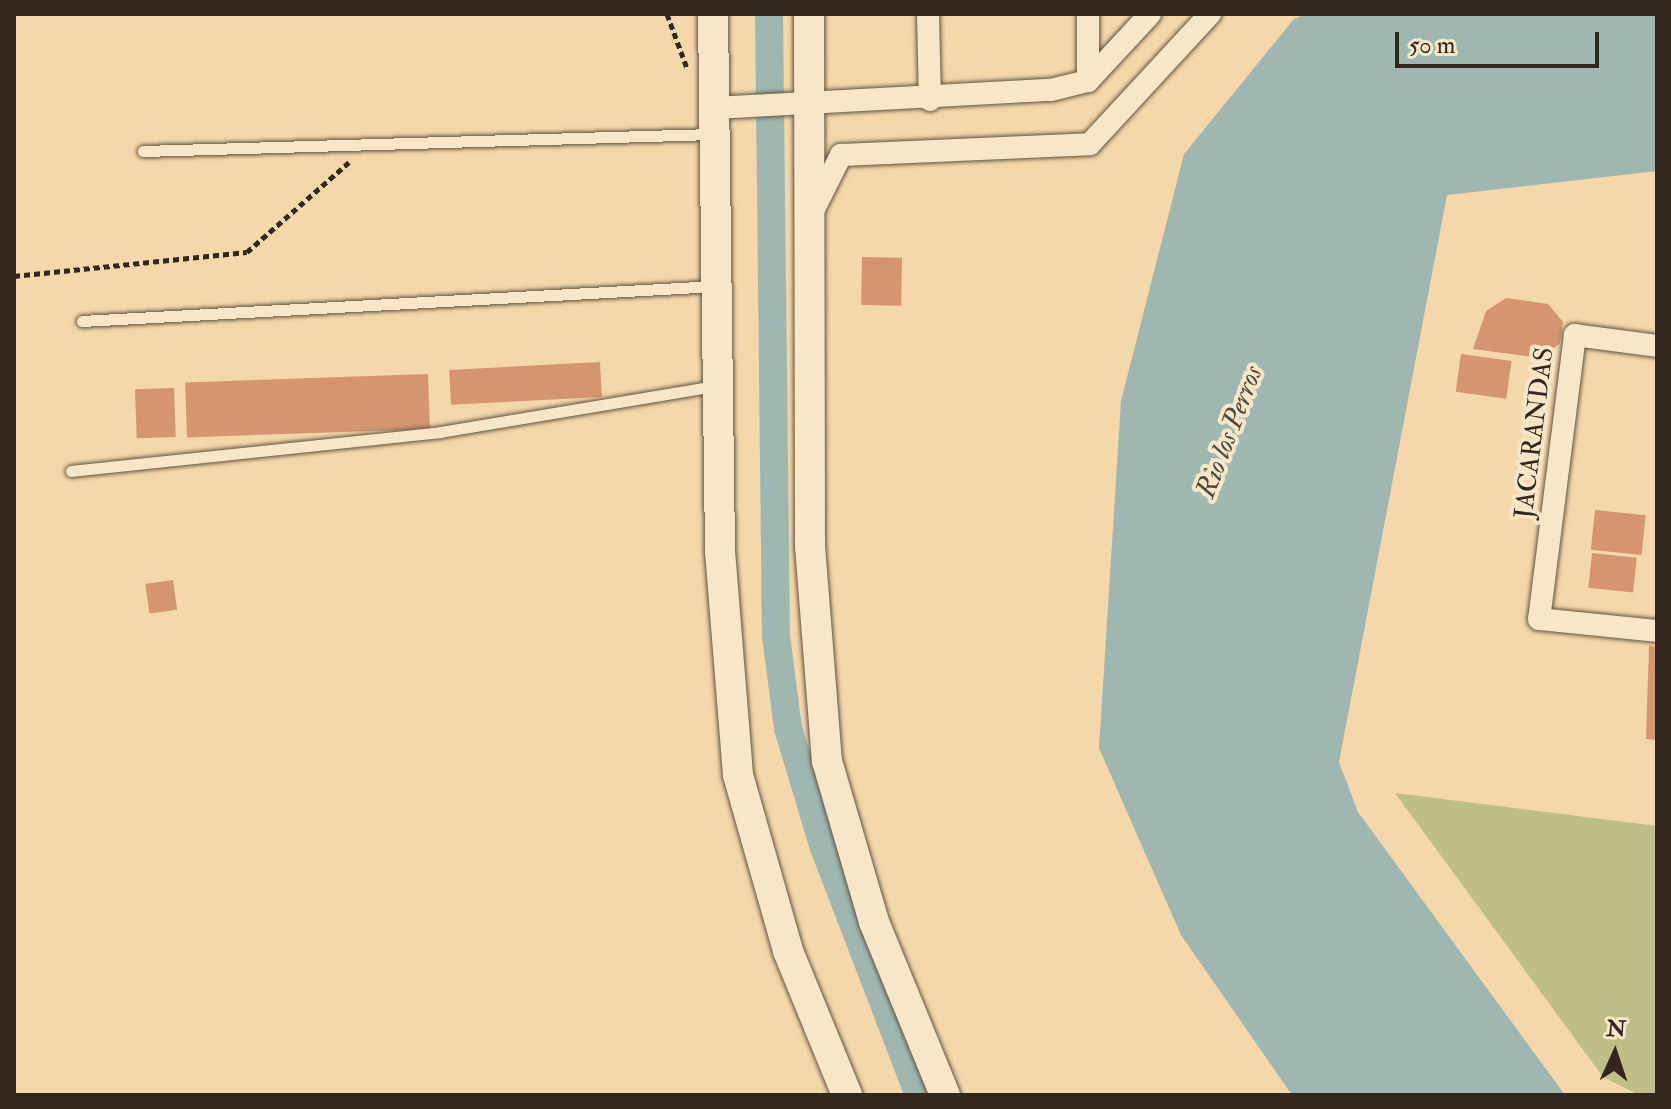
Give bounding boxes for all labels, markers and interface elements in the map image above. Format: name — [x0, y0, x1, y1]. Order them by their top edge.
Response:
scale bar — [1399, 16, 1603, 66]
text: 50 m — [1409, 30, 1455, 61]
street label: JACARANDAS — [1509, 346, 1561, 520]
water label: Rio los Perros — [1190, 361, 1270, 503]
north arrow — [1575, 1013, 1655, 1093]
text: N — [1606, 1015, 1627, 1044]

